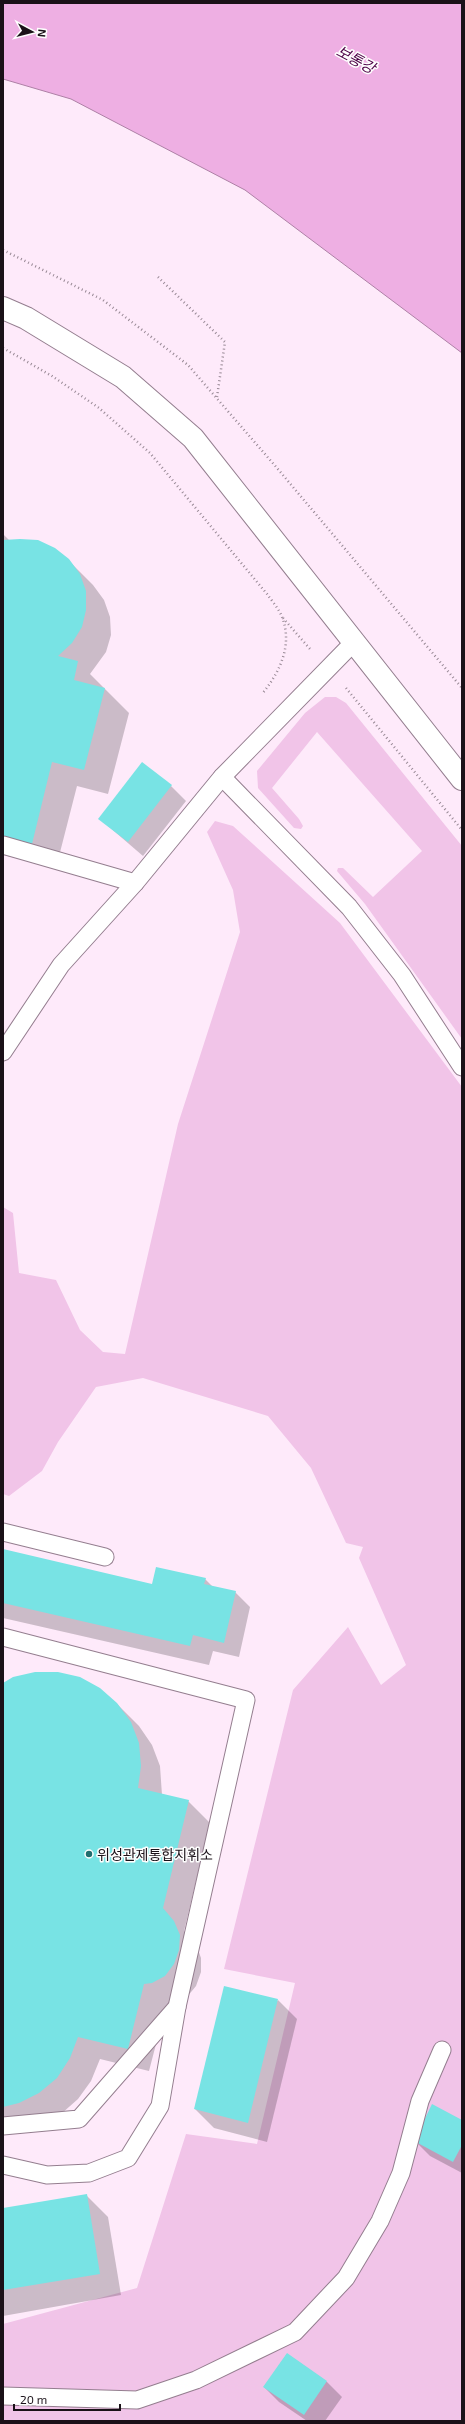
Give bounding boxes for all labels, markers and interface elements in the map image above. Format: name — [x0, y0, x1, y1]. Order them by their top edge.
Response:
north arrow — [12, 12, 52, 52]
text: N — [35, 29, 49, 38]
water label: 보통강 — [333, 41, 380, 78]
place label: 위성관제통합지휘소 — [97, 1846, 213, 1863]
marker: 위성관제통합지휘소 — [84, 1849, 94, 1859]
scale bar — [14, 2386, 120, 2412]
text: 20 m — [20, 2392, 47, 2406]

